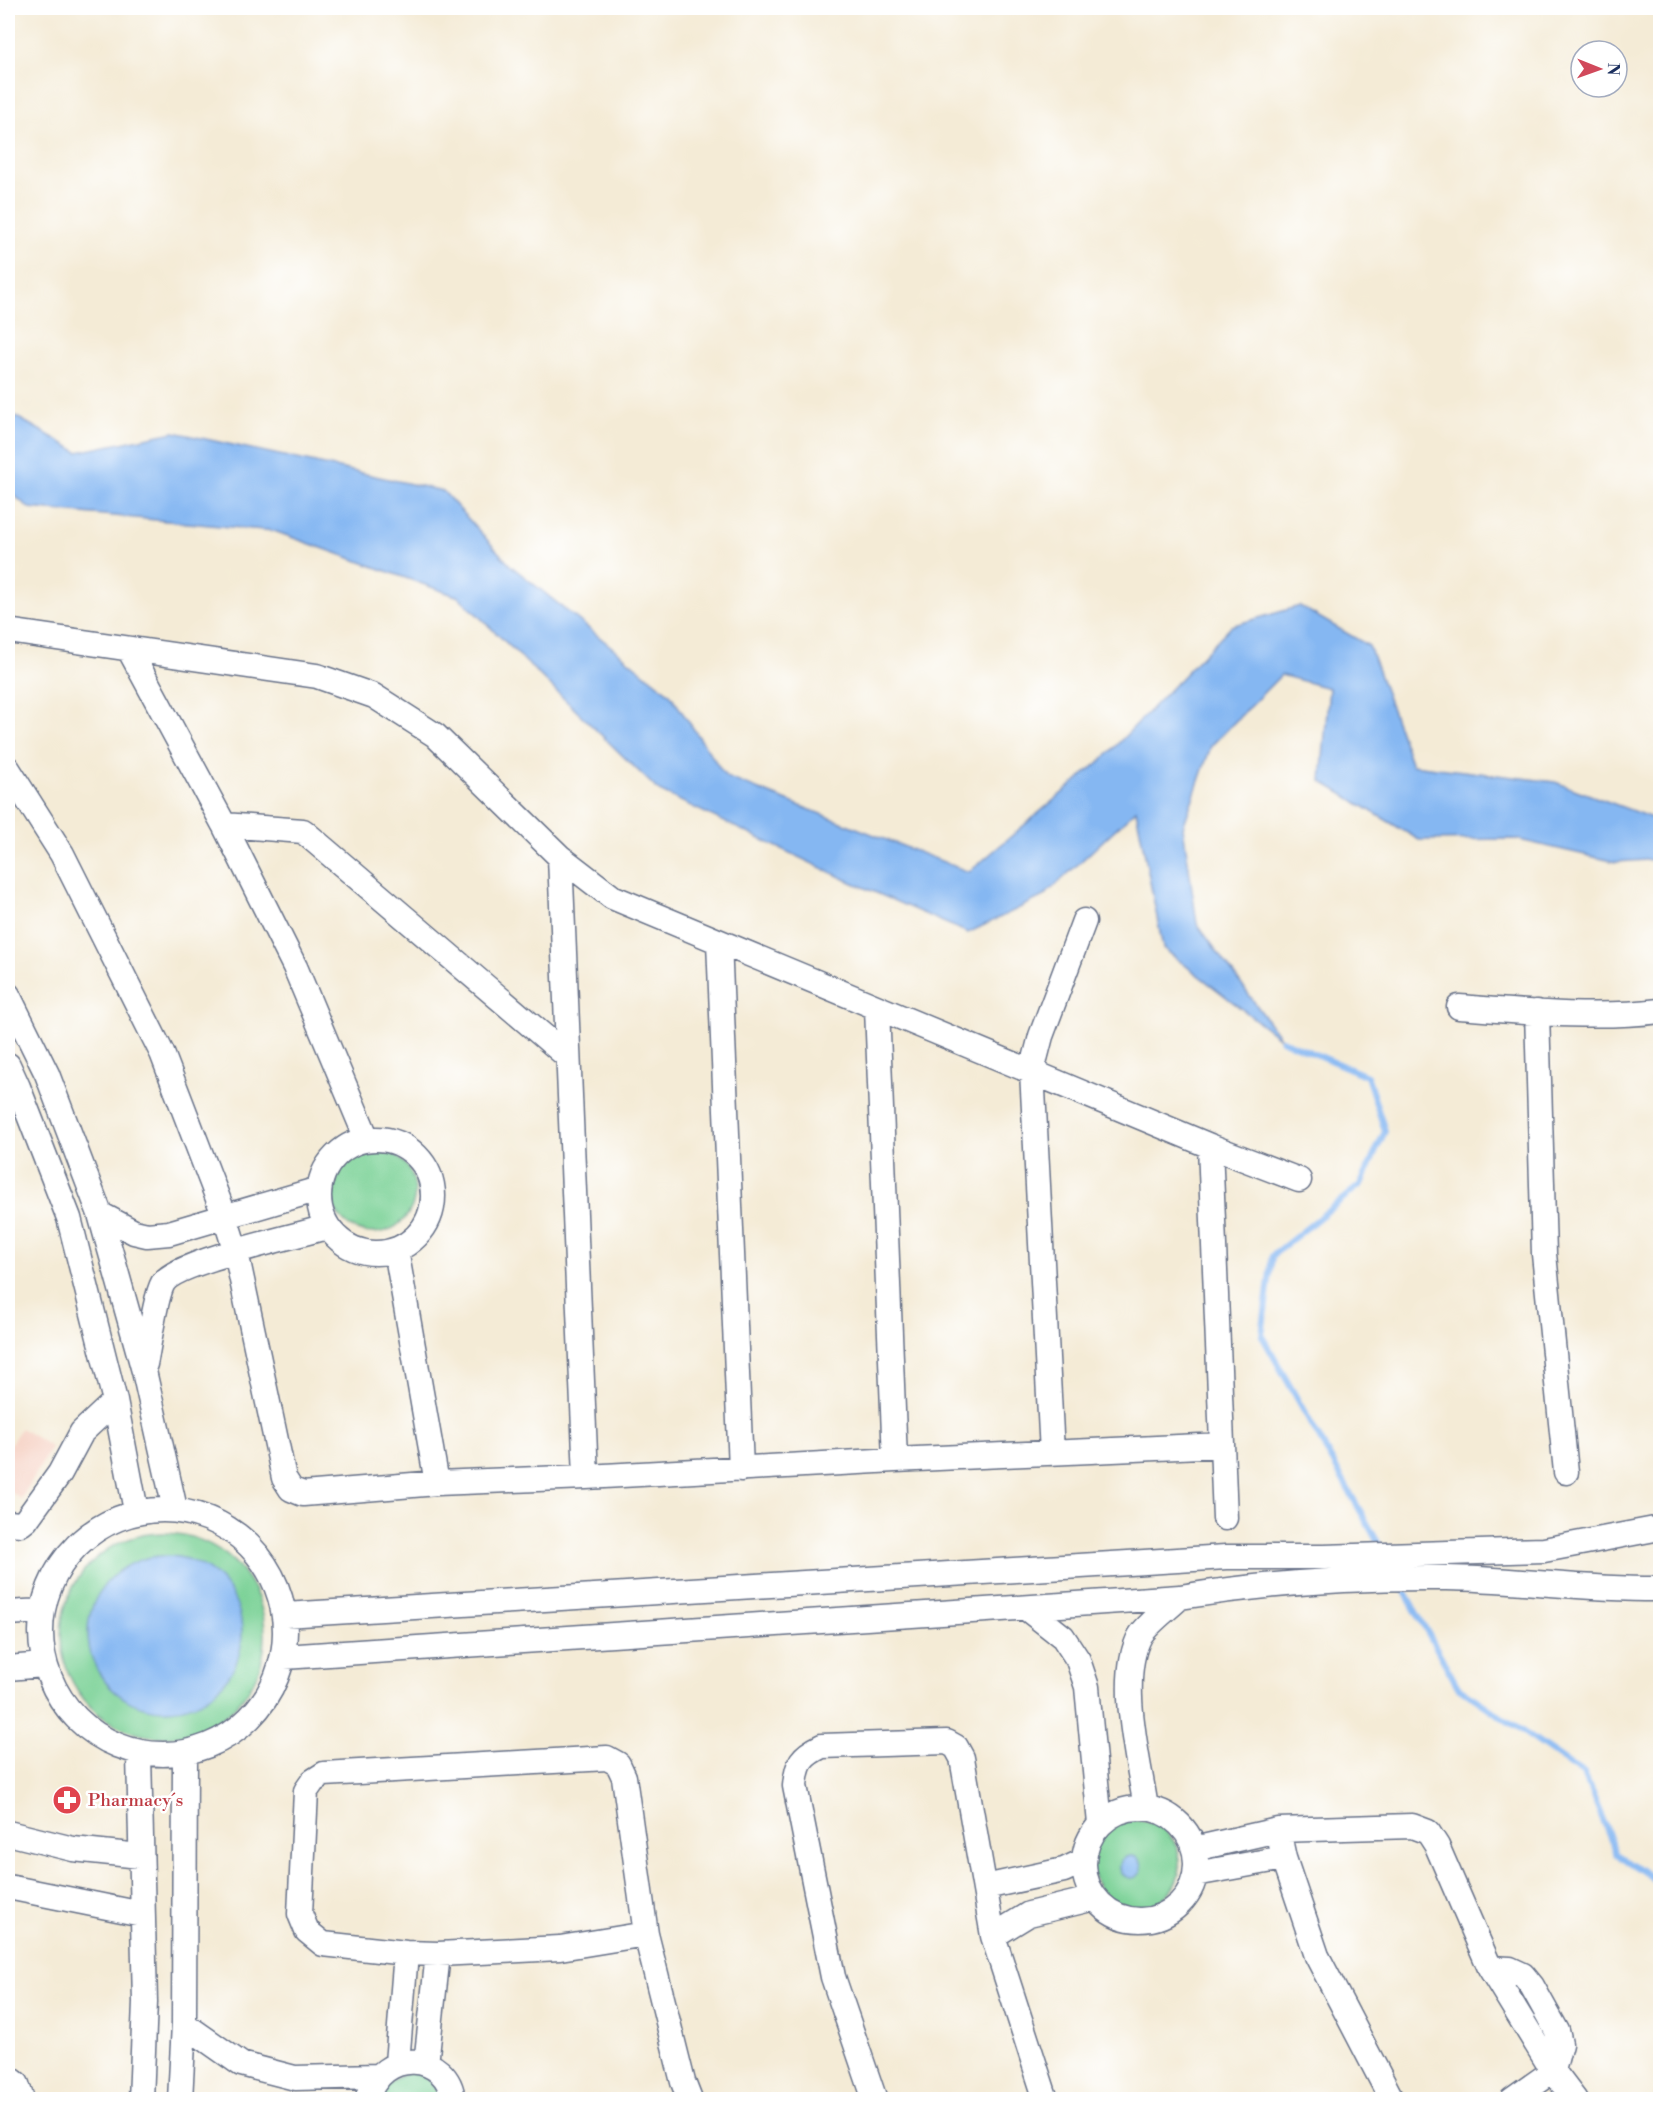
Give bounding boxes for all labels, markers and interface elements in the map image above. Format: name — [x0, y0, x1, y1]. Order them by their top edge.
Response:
north arrow — [1569, 39, 1629, 99]
text: N — [1603, 63, 1623, 76]
pharmacy icon: Pharmacy´s — [51, 1784, 83, 1816]
place label: Pharmacy´s — [88, 1789, 183, 1812]

